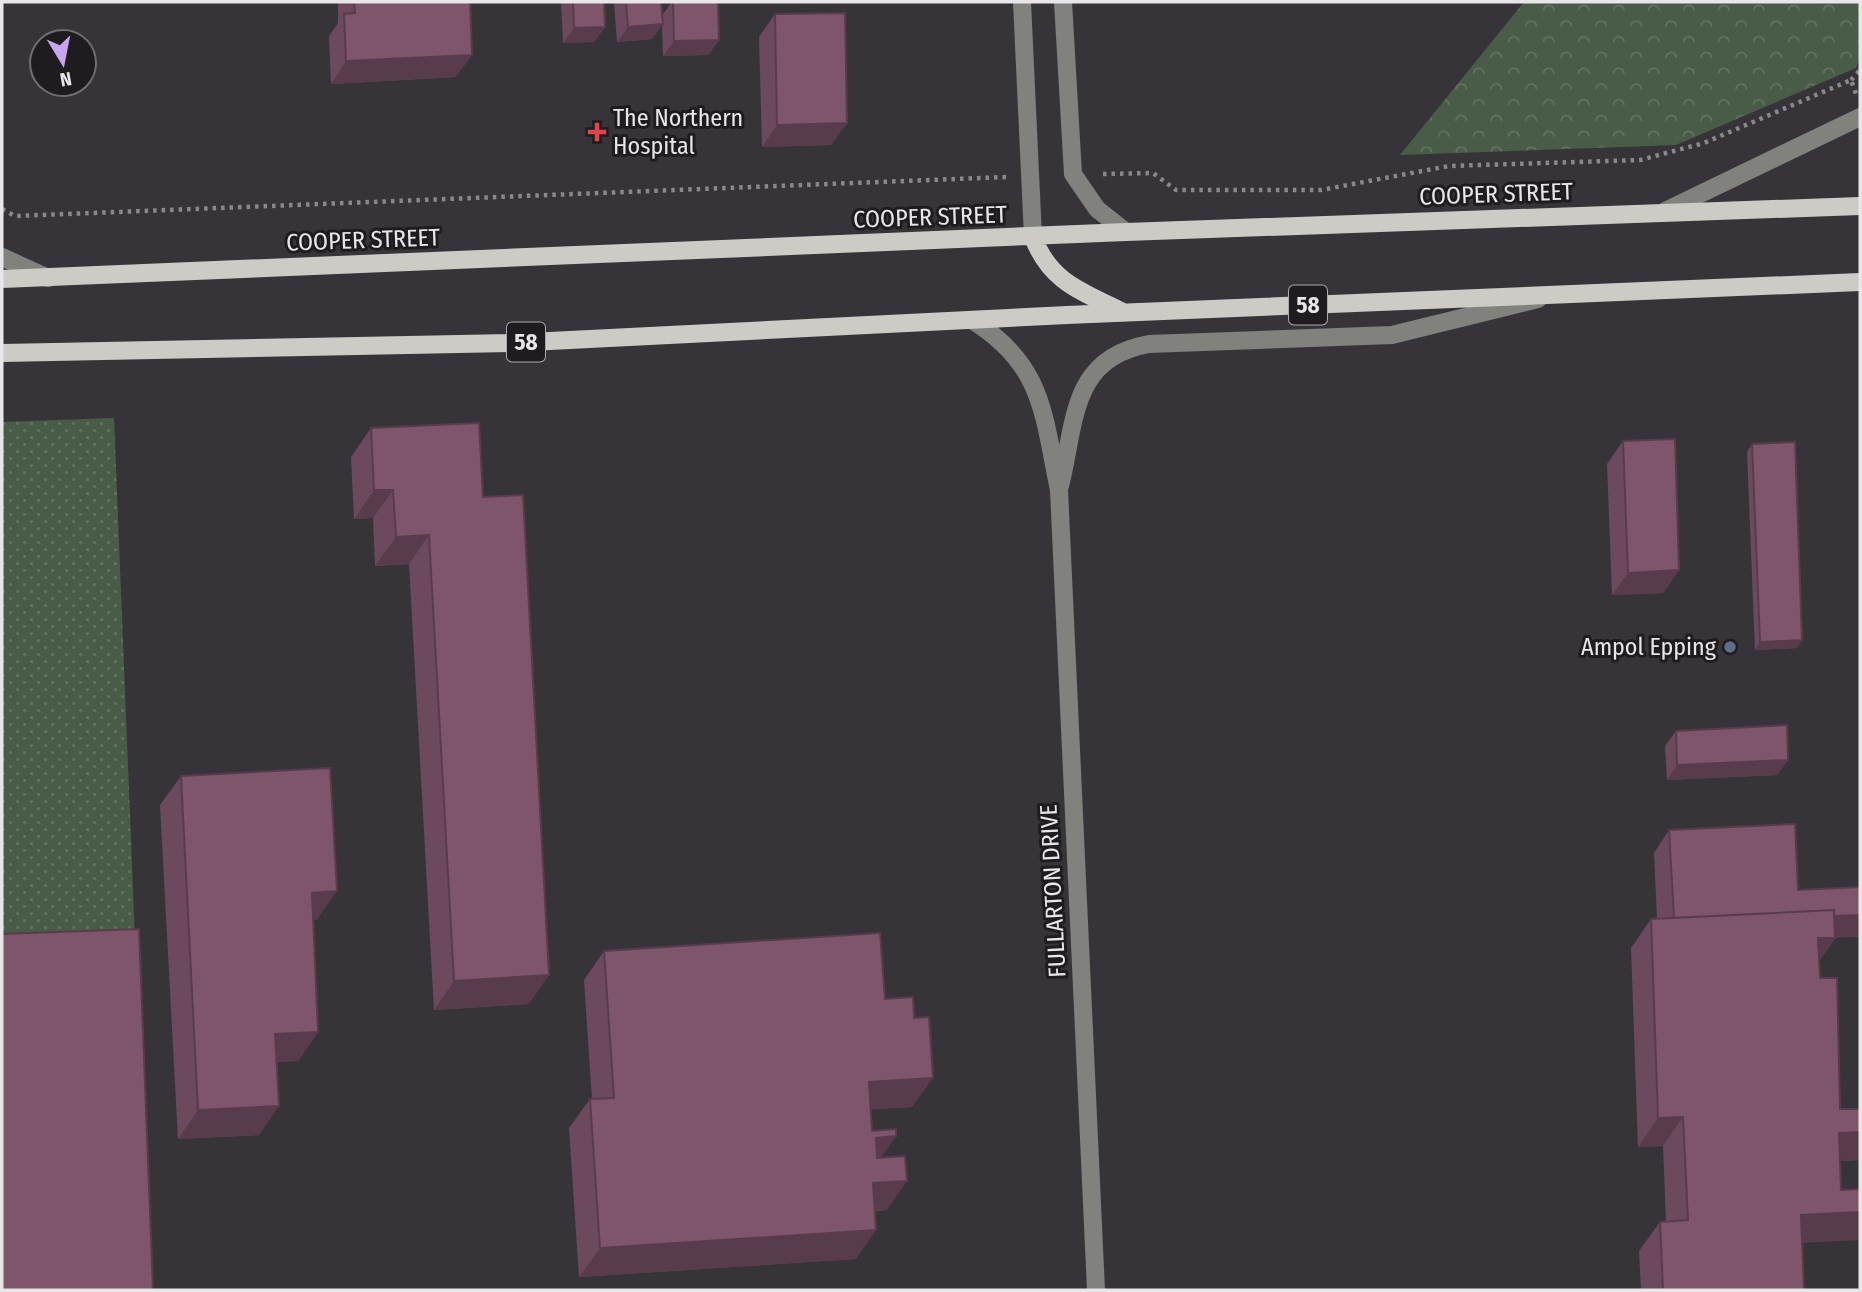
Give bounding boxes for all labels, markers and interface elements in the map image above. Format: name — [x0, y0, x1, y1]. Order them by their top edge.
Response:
north arrow — [28, 28, 98, 98]
text: N — [58, 67, 73, 92]
place label: The Northern Hospital — [613, 104, 743, 160]
marker: The Northern Hospital — [587, 122, 607, 142]
street label: COOPER STREET — [1419, 177, 1573, 211]
street label: COOPER STREET — [853, 200, 1007, 234]
street label: COOPER STREET — [286, 223, 440, 257]
road number: 58 — [1289, 286, 1327, 324]
road number: 58 — [507, 322, 545, 362]
place label: Ampol Epping — [1581, 633, 1717, 661]
marker: Ampol Epping — [1722, 639, 1738, 655]
street label: FULLARTON DRIVE — [1034, 804, 1072, 978]

